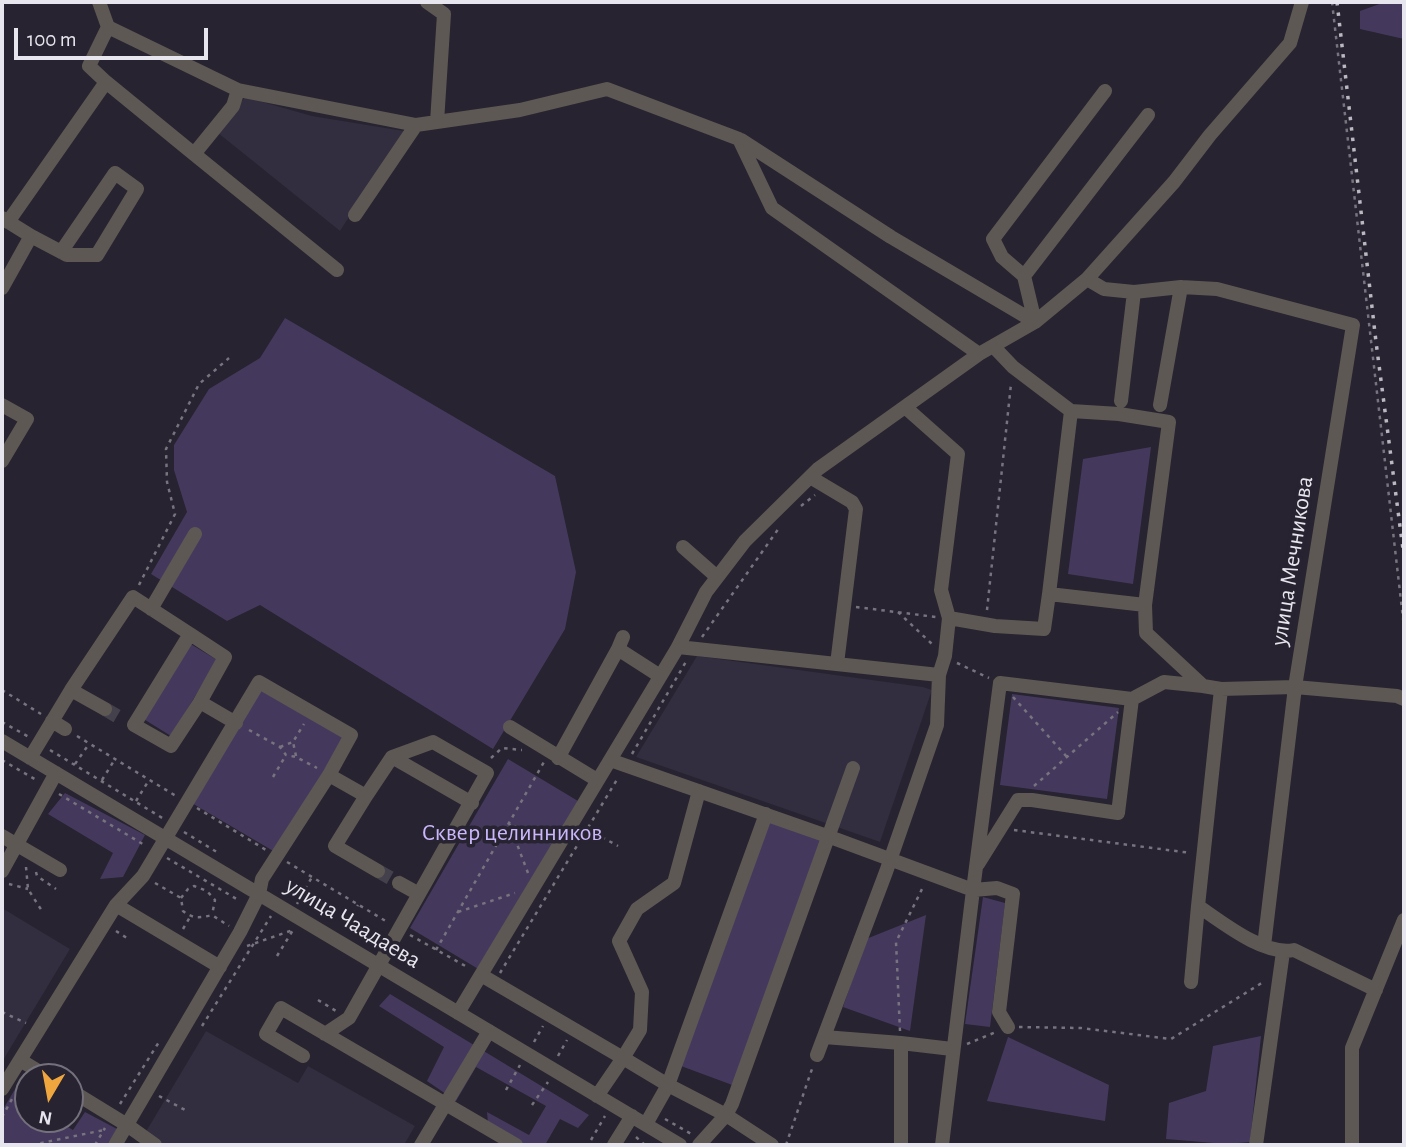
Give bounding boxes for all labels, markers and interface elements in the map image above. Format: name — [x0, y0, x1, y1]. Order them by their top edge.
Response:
scale bar — [18, 14, 212, 58]
text: 100 m — [27, 29, 77, 50]
street label: улица Мечникова — [1264, 474, 1320, 648]
park label: Сквер целинников — [422, 819, 602, 847]
street label: улица Чаадаева — [280, 871, 426, 975]
north arrow — [14, 1063, 84, 1133]
text: N — [37, 1107, 54, 1128]

